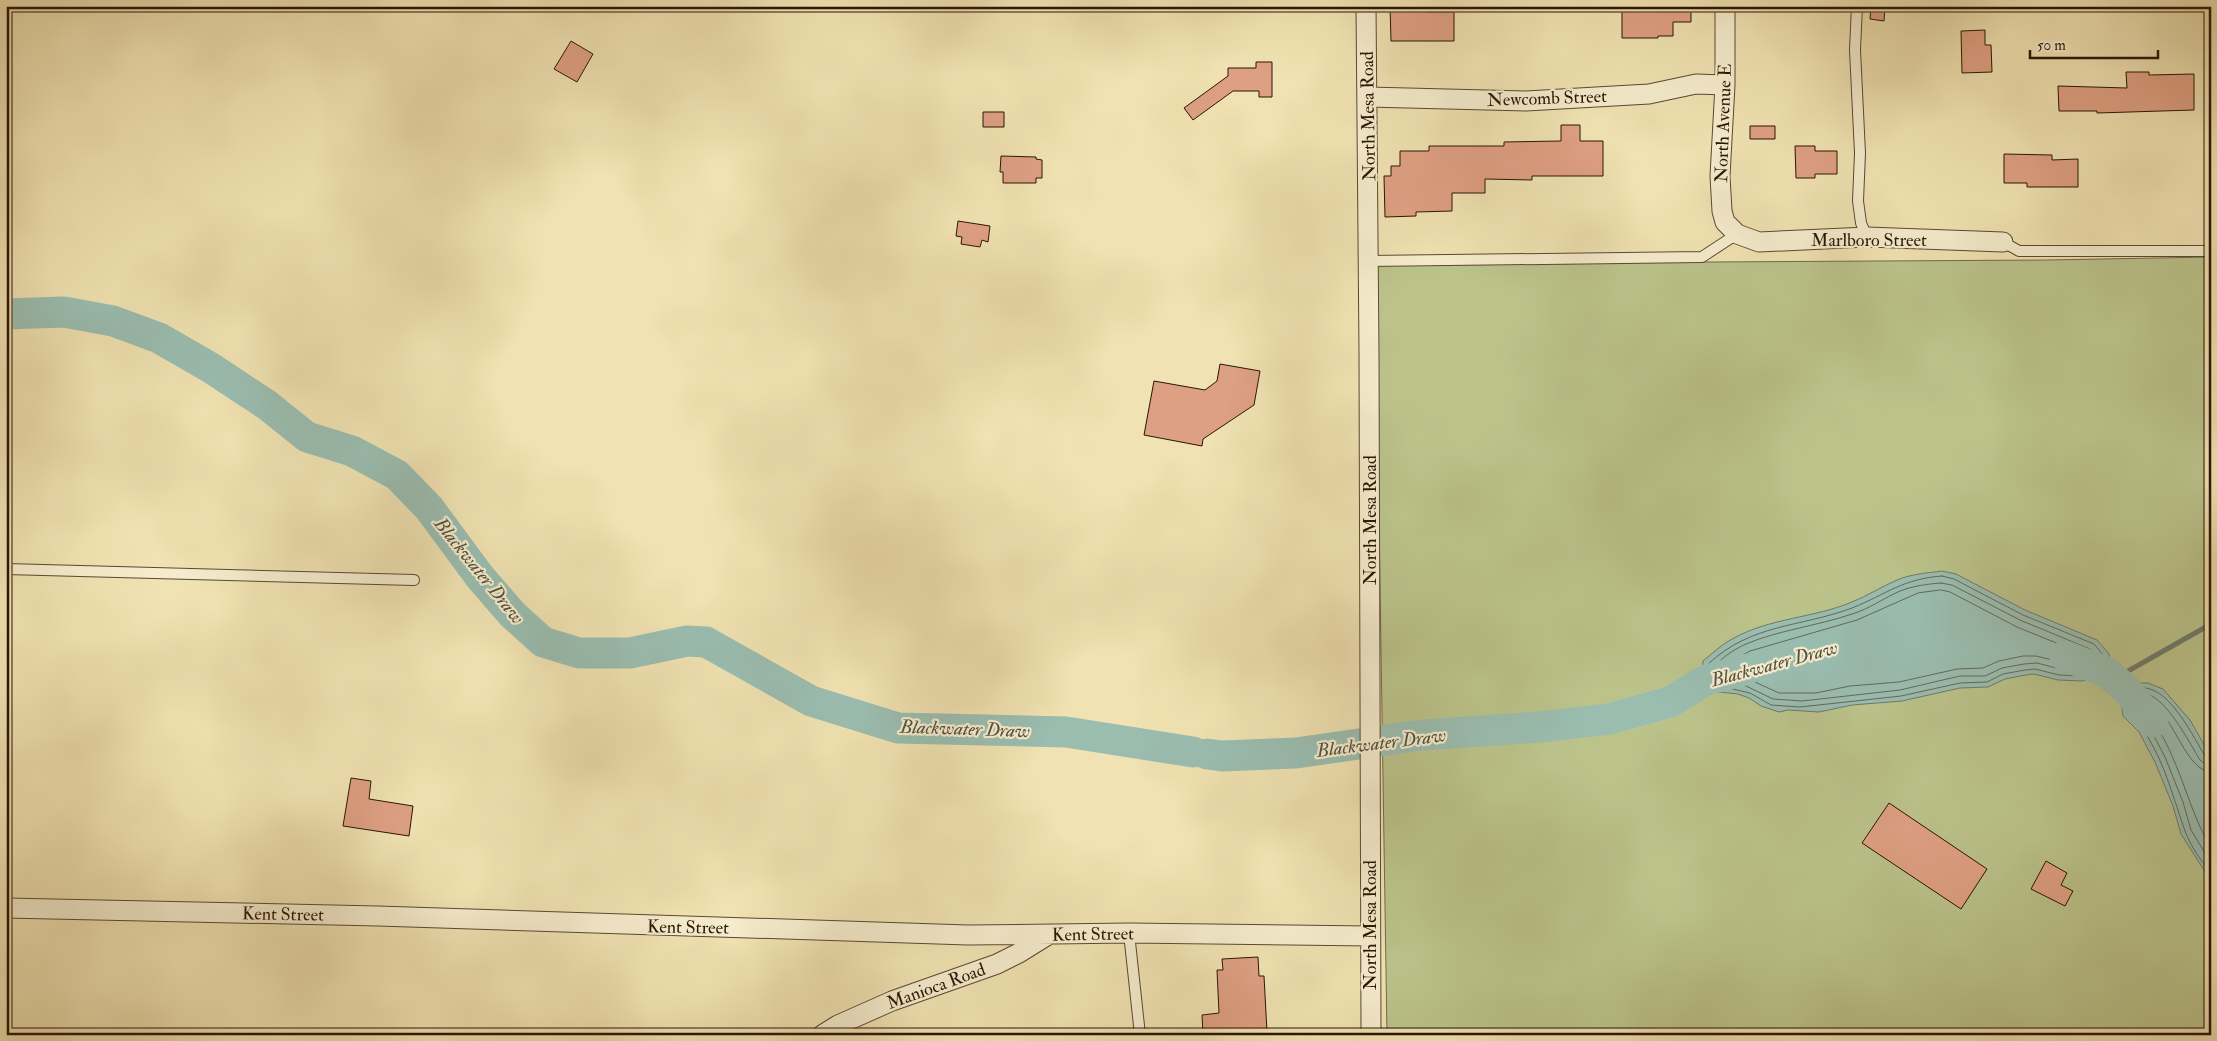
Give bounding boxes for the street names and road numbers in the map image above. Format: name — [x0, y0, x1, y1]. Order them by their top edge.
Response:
street label: North Mesa Road — [1356, 51, 1381, 181]
street label: North Avenue E — [1710, 63, 1737, 183]
street label: Newcomb Street — [1487, 85, 1608, 112]
street label: Marlboro Street — [1811, 229, 1927, 252]
street label: North Mesa Road — [1359, 455, 1382, 585]
street label: North Mesa Road — [1359, 860, 1382, 990]
street label: Kent Street — [242, 902, 324, 927]
street label: Kent Street — [647, 915, 729, 940]
street label: Kent Street — [1052, 922, 1134, 947]
street label: Manioca Road — [884, 958, 989, 1015]

